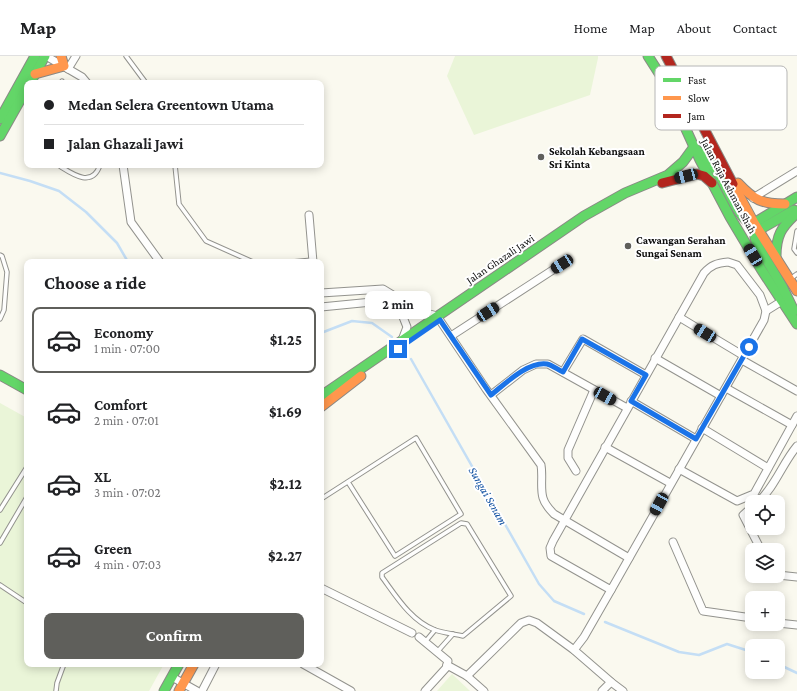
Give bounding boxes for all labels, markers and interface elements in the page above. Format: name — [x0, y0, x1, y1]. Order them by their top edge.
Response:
text: Map — [20, 17, 56, 38]
text: Home — [574, 20, 607, 36]
text: Map — [629, 20, 655, 36]
text: About — [677, 20, 711, 36]
text: Contact — [733, 20, 777, 36]
legend — [655, 66, 787, 130]
text: Fast — [688, 74, 707, 86]
text: Slow — [688, 92, 710, 104]
text: Medan Selera Greentown Utama — [68, 97, 274, 113]
text: Jam — [687, 110, 705, 123]
text: Jalan Ghazali Jawi — [68, 136, 183, 152]
street label: Jalan Raja Ashman Shah — [698, 136, 759, 236]
place label: Sekolah Kebangsaan Sri Kinta — [549, 145, 645, 170]
marker: Sekolah Kebangsaan Sri Kinta — [536, 152, 546, 162]
car — [673, 167, 699, 185]
street label: Jalan Ghazali Jawi — [463, 232, 537, 287]
place label: Cawangan Serahan Sungai Senam — [636, 234, 726, 259]
marker: Cawangan Serahan Sungai Senam — [623, 241, 633, 251]
car — [742, 242, 764, 268]
car — [549, 252, 575, 276]
text: Choose a ride — [44, 273, 146, 293]
callout: 2 min — [365, 291, 431, 319]
text: 2 min — [382, 297, 414, 312]
car — [475, 300, 501, 324]
icon: car — [46, 322, 82, 358]
car — [692, 322, 718, 344]
text: Economy — [94, 325, 153, 341]
text: $1.25 — [270, 332, 302, 348]
route start — [740, 338, 758, 356]
route end — [389, 340, 407, 358]
text: 1 min · 07:00 — [94, 341, 160, 356]
car — [592, 385, 618, 407]
icon: car — [46, 394, 82, 430]
text: Comfort — [94, 397, 148, 413]
text: $1.69 — [269, 404, 302, 420]
text: 2 min · 07:01 — [94, 413, 159, 428]
water label: Sungai Senam — [466, 464, 510, 528]
icon: car — [46, 466, 82, 502]
text: XL — [94, 469, 111, 485]
text: $2.12 — [269, 476, 302, 492]
text: 3 min · 07:02 — [94, 485, 161, 500]
car — [648, 491, 670, 517]
map controls — [745, 495, 785, 679]
button: locate — [745, 495, 785, 535]
icon: car — [46, 538, 82, 574]
text: Green — [94, 541, 132, 557]
button: layers — [745, 543, 785, 583]
text: $2.27 — [268, 548, 302, 564]
text: 4 min · 07:03 — [94, 557, 161, 572]
button: + — [745, 591, 785, 631]
button: Confirm — [44, 613, 304, 659]
button: − — [745, 639, 785, 679]

